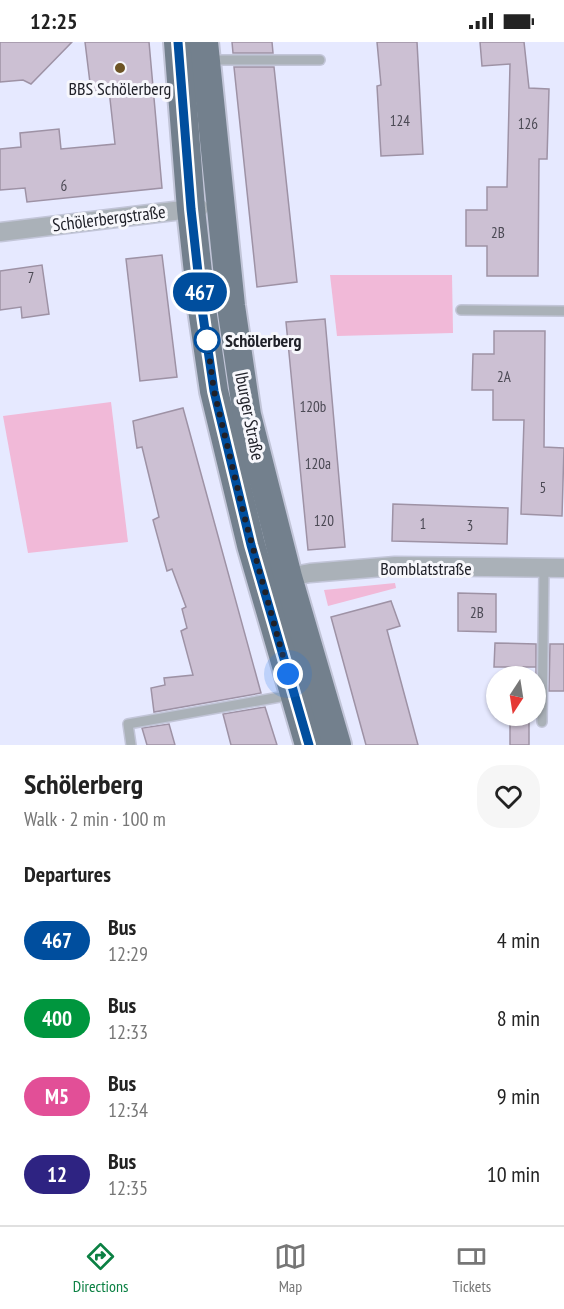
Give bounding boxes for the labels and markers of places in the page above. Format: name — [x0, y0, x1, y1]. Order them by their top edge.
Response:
marker: BBS Schölerberg — [113, 61, 127, 75]
place label: BBS Schölerberg — [69, 77, 171, 100]
marker: Schölerberg — [194, 327, 220, 353]
place label: Schölerberg — [225, 329, 302, 352]

